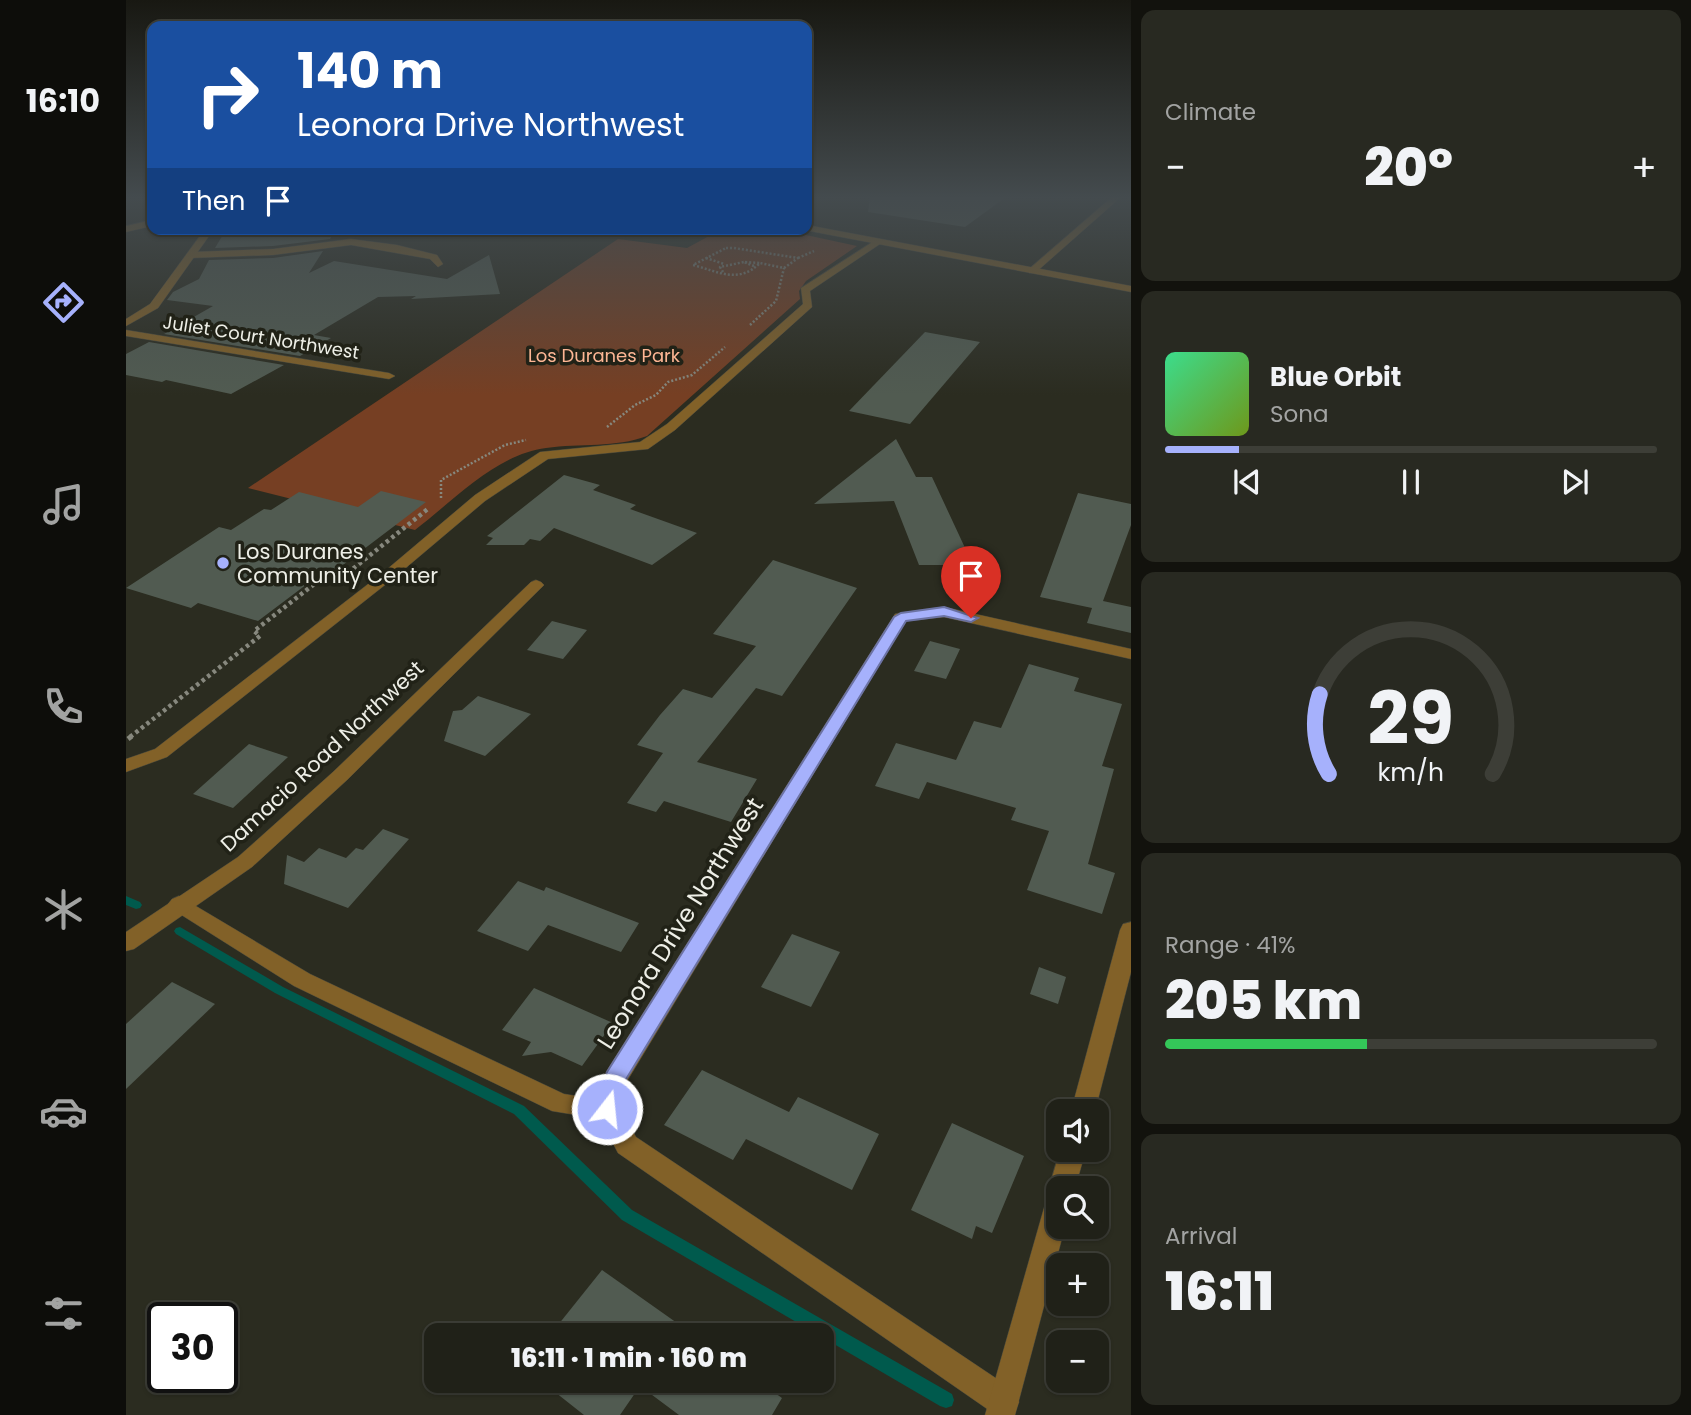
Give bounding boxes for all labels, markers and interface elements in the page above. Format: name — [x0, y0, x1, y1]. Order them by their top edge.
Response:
text: 140 m — [297, 37, 443, 105]
icon: right — [182, 49, 273, 140]
text: 16:10 — [26, 78, 100, 123]
text: Climate — [1165, 96, 1256, 128]
text: Leonora Drive Northwest — [297, 102, 684, 147]
text: 20° — [1364, 131, 1453, 204]
text: − — [1165, 141, 1186, 194]
text: + — [1631, 141, 1657, 194]
icon: arrive — [259, 182, 297, 220]
text: Then — [182, 183, 245, 219]
icon: directions — [39, 278, 88, 327]
street label: Juliet Court Northwest — [161, 309, 361, 365]
park label: Los Duranes Park — [528, 343, 681, 368]
text: Blue Orbit — [1270, 359, 1401, 395]
text: Sona — [1270, 398, 1329, 430]
icon: previous — [1228, 463, 1266, 501]
icon: pause — [1392, 463, 1430, 501]
icon: next — [1556, 463, 1594, 501]
icon: music — [39, 480, 88, 529]
place label: Los Duranes Community Center — [237, 537, 438, 590]
pin — [941, 546, 1001, 618]
marker: Los Duranes Community Center — [215, 555, 231, 571]
icon: arrive — [952, 557, 990, 595]
street label: Damacio Road Northwest — [214, 654, 430, 858]
text: 29 — [1368, 668, 1454, 769]
icon: phone — [39, 682, 88, 731]
text: km/h — [1378, 754, 1444, 789]
street label: Leonora Drive Northwest — [589, 791, 771, 1055]
icon: climate — [39, 885, 88, 934]
text: Range · 41% — [1165, 929, 1296, 961]
text: 205 km — [1165, 964, 1362, 1037]
position arrow — [570, 1072, 644, 1146]
icon: car — [39, 1087, 88, 1136]
map controls — [1046, 1099, 1109, 1393]
button: sound — [1046, 1099, 1109, 1162]
button: search — [1046, 1176, 1109, 1239]
text: Arrival — [1165, 1220, 1237, 1252]
button: + — [1046, 1253, 1109, 1316]
text: 16:11 — [1165, 1255, 1274, 1328]
icon: filters — [39, 1289, 88, 1338]
speed limit sign: 30 — [147, 1302, 238, 1393]
button: − — [1046, 1330, 1109, 1393]
text: 16:11 · 1 min · 160 m — [511, 1340, 747, 1376]

